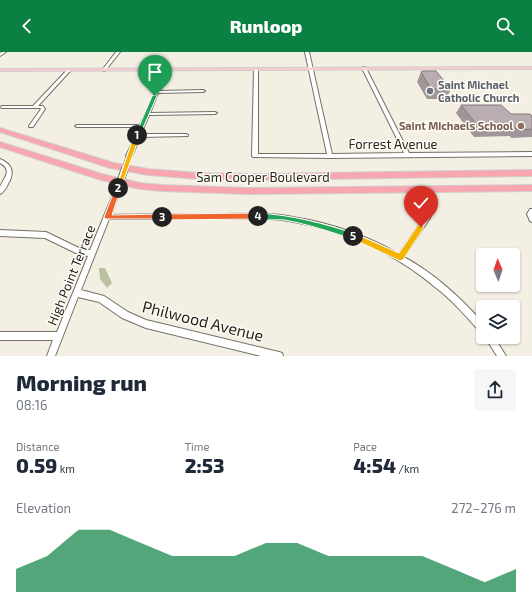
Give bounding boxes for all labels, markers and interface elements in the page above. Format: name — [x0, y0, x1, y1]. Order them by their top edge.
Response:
icon: back — [16, 15, 38, 37]
text: Runloop — [230, 15, 302, 37]
icon: search — [494, 15, 516, 37]
pin — [138, 55, 172, 96]
icon: arrive — [144, 61, 166, 83]
place label: Saint Michael Catholic Church — [438, 78, 519, 104]
marker: Saint Michael Catholic Church — [425, 86, 435, 96]
place label: Saint Michaels School — [399, 119, 513, 132]
marker: Saint Michaels School — [516, 121, 526, 131]
pin: 1 — [127, 125, 147, 145]
text: 1 — [135, 128, 139, 141]
street label: Forrest Avenue — [348, 136, 438, 152]
street label: Sam Cooper Boulevard — [196, 169, 330, 185]
pin: 2 — [108, 178, 128, 198]
text: 2 — [115, 181, 121, 194]
pin — [404, 186, 438, 227]
icon: check — [410, 192, 432, 214]
pin: 4 — [248, 206, 268, 226]
pin: 3 — [152, 207, 172, 227]
text: 4 — [254, 209, 262, 222]
text: 3 — [159, 210, 165, 223]
street label: High Point Terrace — [44, 222, 98, 328]
pin: 5 — [343, 226, 363, 246]
text: 5 — [350, 229, 356, 242]
north arrow — [476, 248, 520, 292]
map controls — [476, 248, 520, 344]
street label: Philwood Avenue — [140, 296, 266, 345]
button: layers — [476, 300, 520, 344]
text: Morning run — [16, 369, 147, 395]
button: share — [474, 369, 516, 411]
text: 08:16 — [16, 397, 47, 413]
text: Distance — [16, 440, 59, 453]
text: Time — [185, 440, 209, 453]
text: Pace — [353, 440, 377, 453]
text: 0.59 — [16, 453, 57, 477]
text: 2:53 — [185, 453, 225, 477]
text: 4:54 — [353, 453, 396, 477]
text: km — [57, 462, 75, 475]
text: /km — [396, 462, 419, 475]
text: Elevation — [16, 500, 71, 516]
text: 272–276 m — [451, 500, 516, 516]

